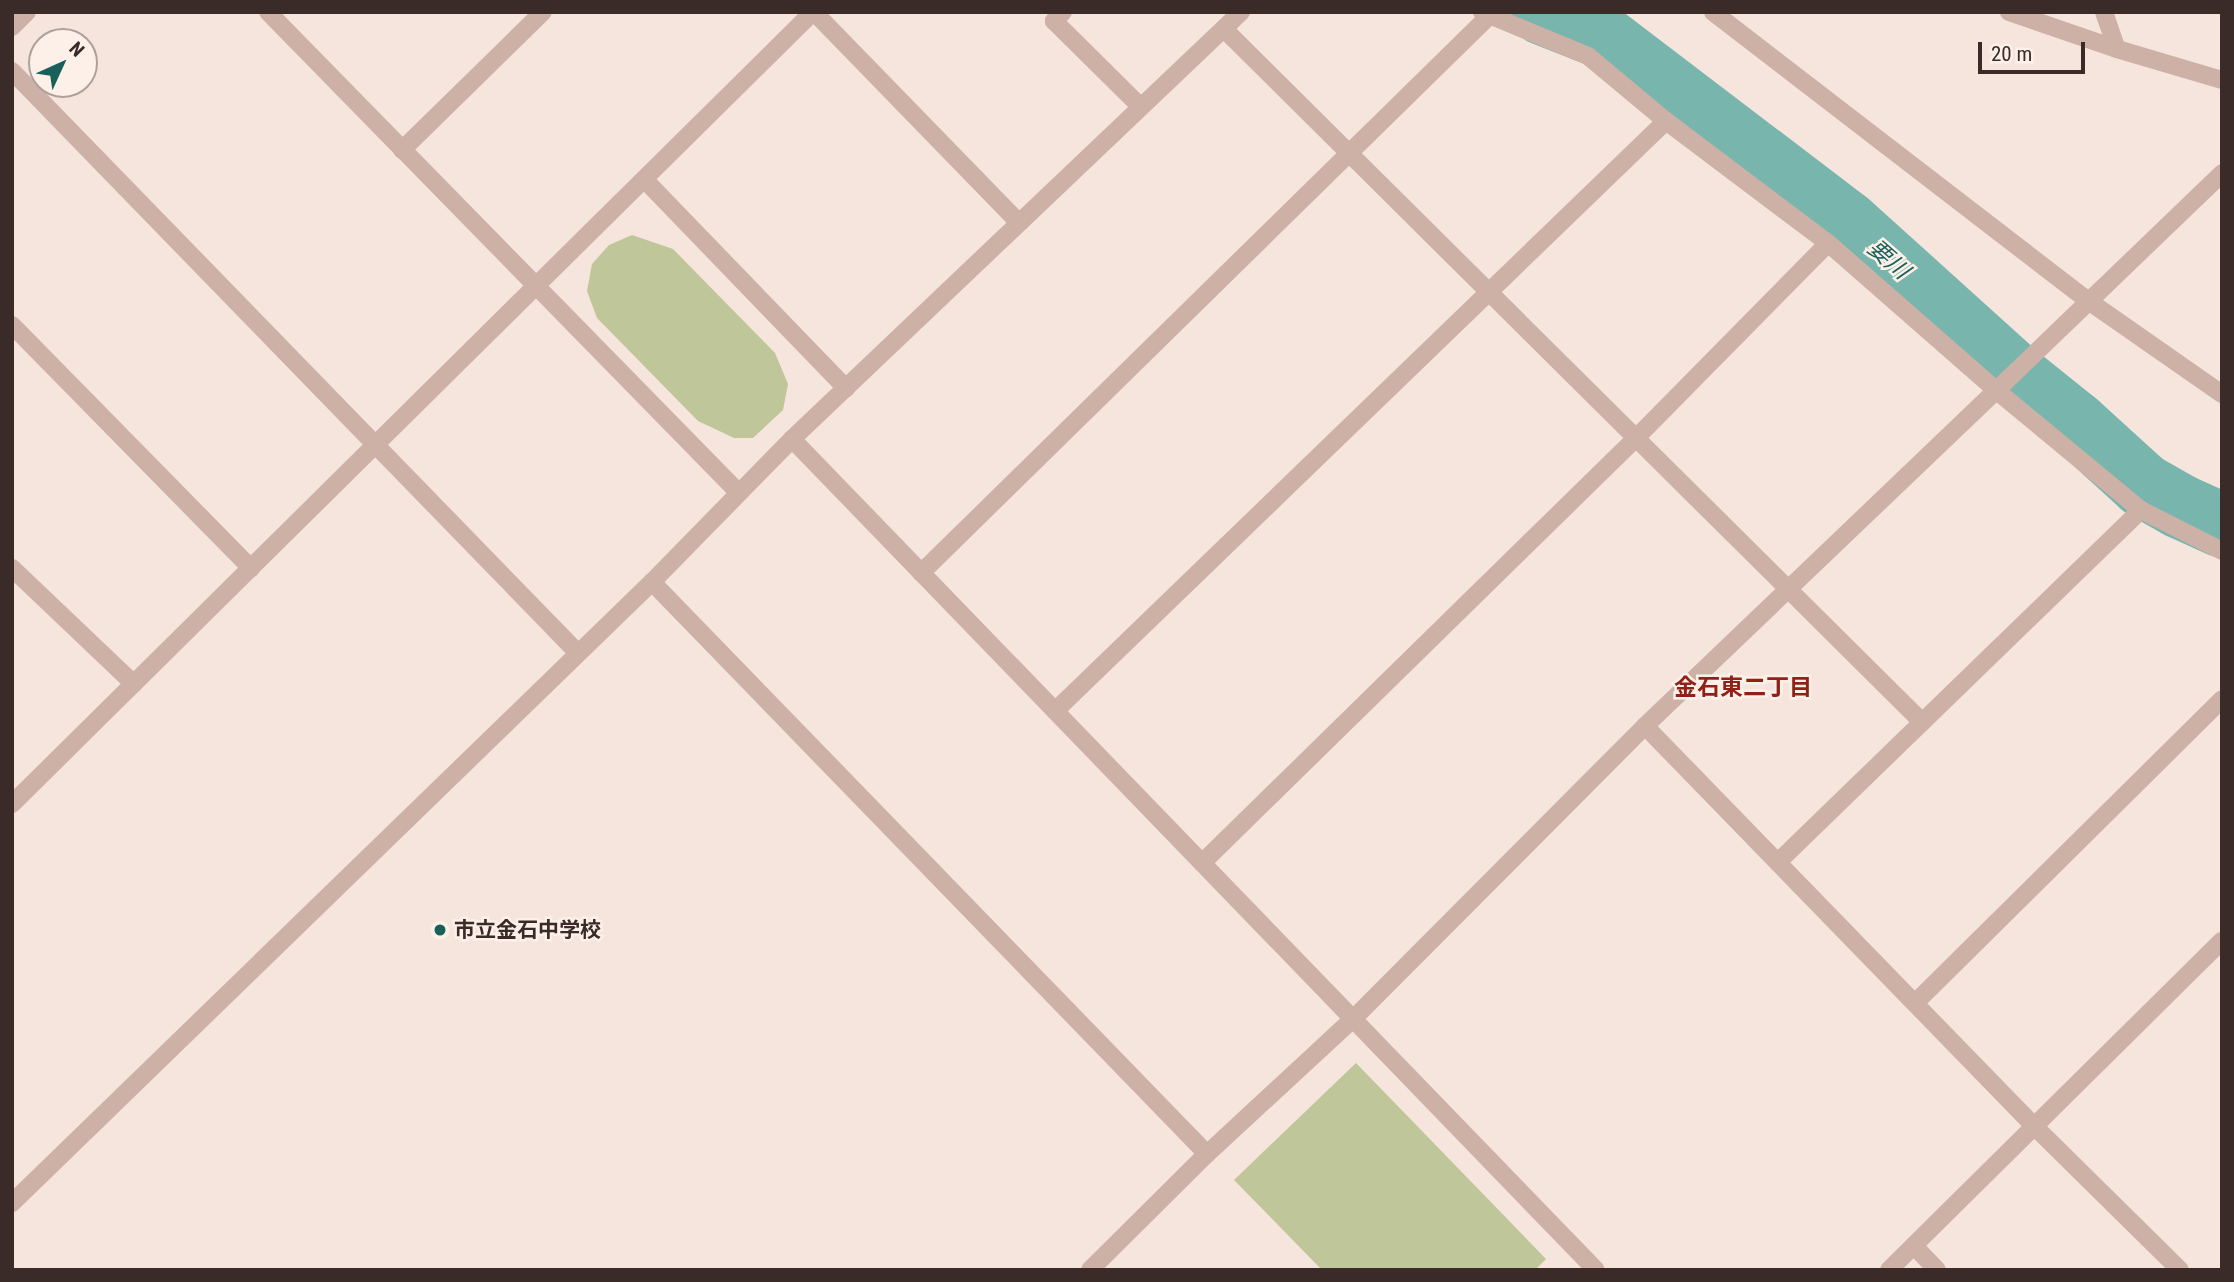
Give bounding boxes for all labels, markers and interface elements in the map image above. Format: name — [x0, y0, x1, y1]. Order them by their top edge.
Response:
north arrow — [28, 28, 98, 98]
scale bar — [1982, 28, 2089, 72]
text: N — [65, 37, 89, 61]
text: 20 m — [1991, 42, 2032, 66]
water label: 要川 — [1862, 234, 1914, 286]
district label: 金石東二丁目 — [1674, 674, 1812, 702]
place label: 市立金石中学校 — [454, 917, 601, 943]
marker: 市立金石中学校 — [432, 922, 448, 938]

